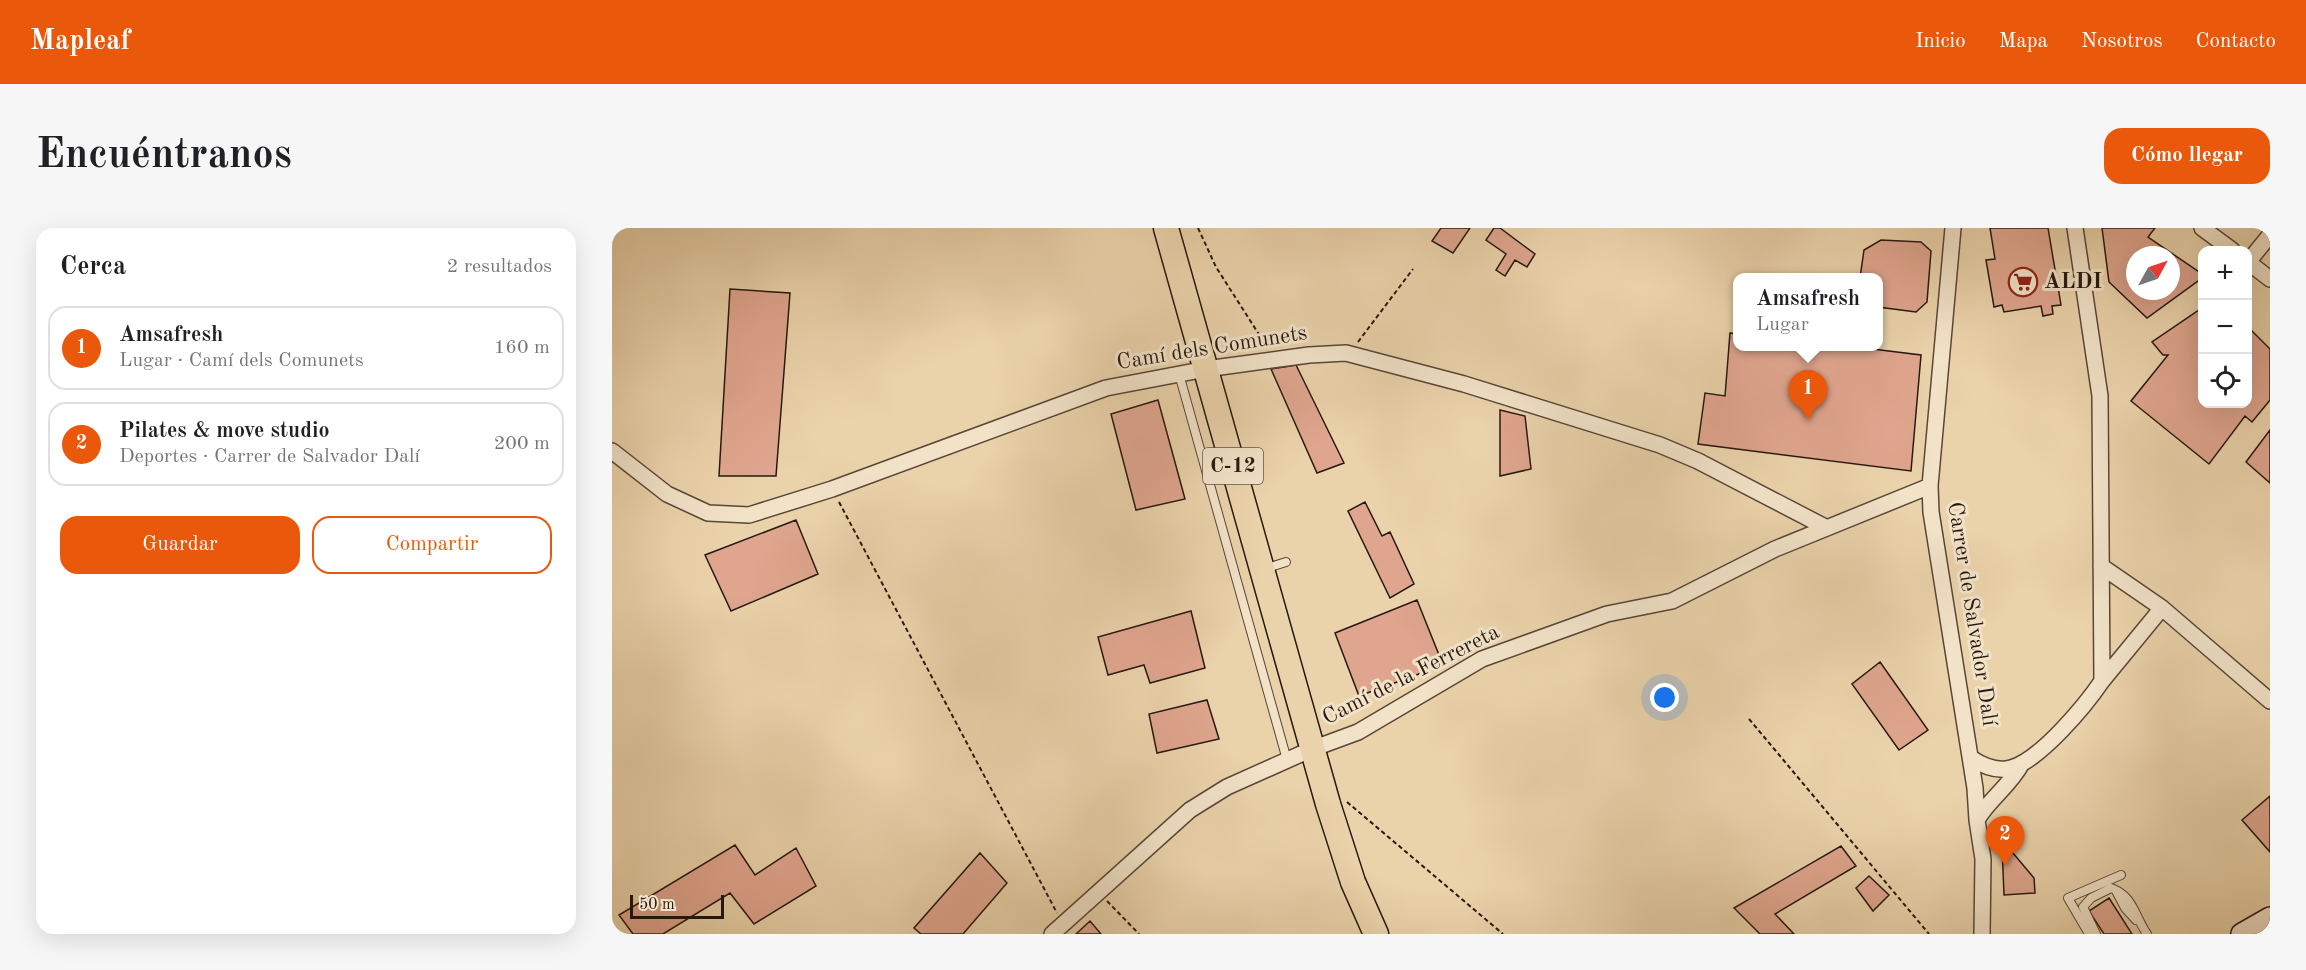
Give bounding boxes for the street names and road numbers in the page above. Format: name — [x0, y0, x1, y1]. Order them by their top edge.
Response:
street label: Camí dels Comunets — [1115, 322, 1309, 374]
road number: C-12 — [1203, 448, 1263, 484]
street label: Carrer de Salvador Dalí — [1943, 500, 2001, 729]
street label: Camí de la Ferrereta — [1319, 621, 1503, 729]

